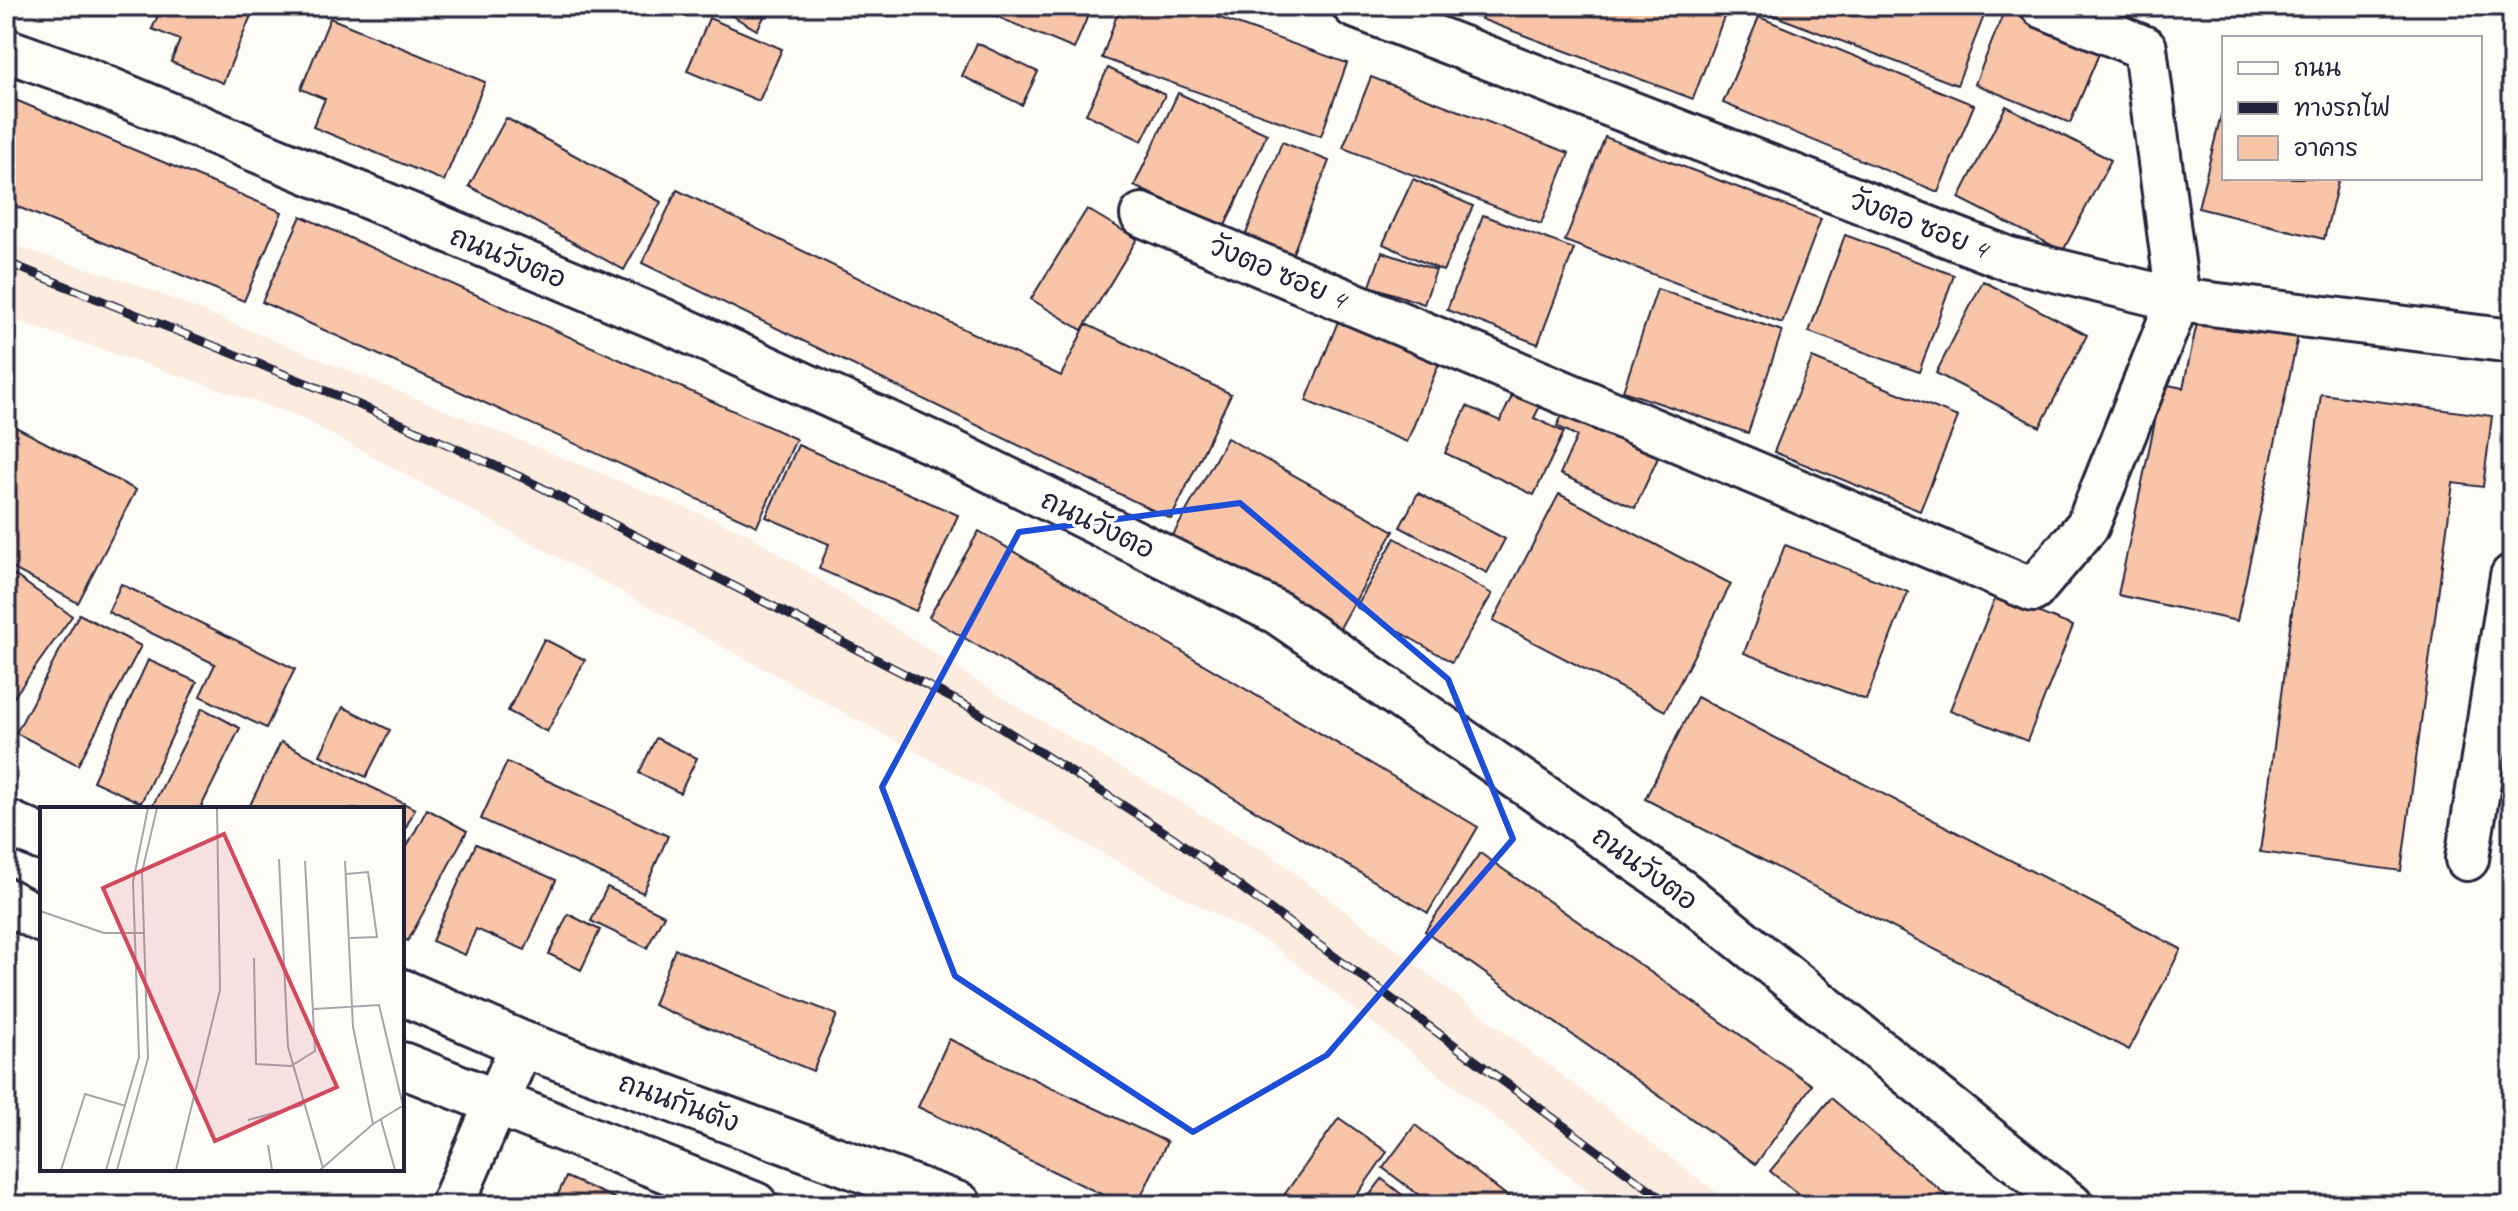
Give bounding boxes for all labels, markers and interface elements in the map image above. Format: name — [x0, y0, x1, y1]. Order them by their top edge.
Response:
legend — [2222, 36, 2482, 180]
text: ถนน — [2294, 53, 2341, 83]
text: ทางรถไฟ — [2294, 92, 2391, 123]
text: อาคาร — [2294, 133, 2358, 163]
street label: วังตอ ซอย 4 — [1845, 182, 1995, 267]
street label: ถนนวังตอ — [445, 218, 571, 296]
street label: วังตอ ซอย 4 — [1204, 228, 1354, 317]
street label: ถนนวังตอ — [1035, 481, 1161, 567]
inset map — [40, 807, 404, 1171]
street label: ถนนวังตอ — [1585, 818, 1705, 918]
street label: ถนนกันตัง — [614, 1064, 744, 1140]

